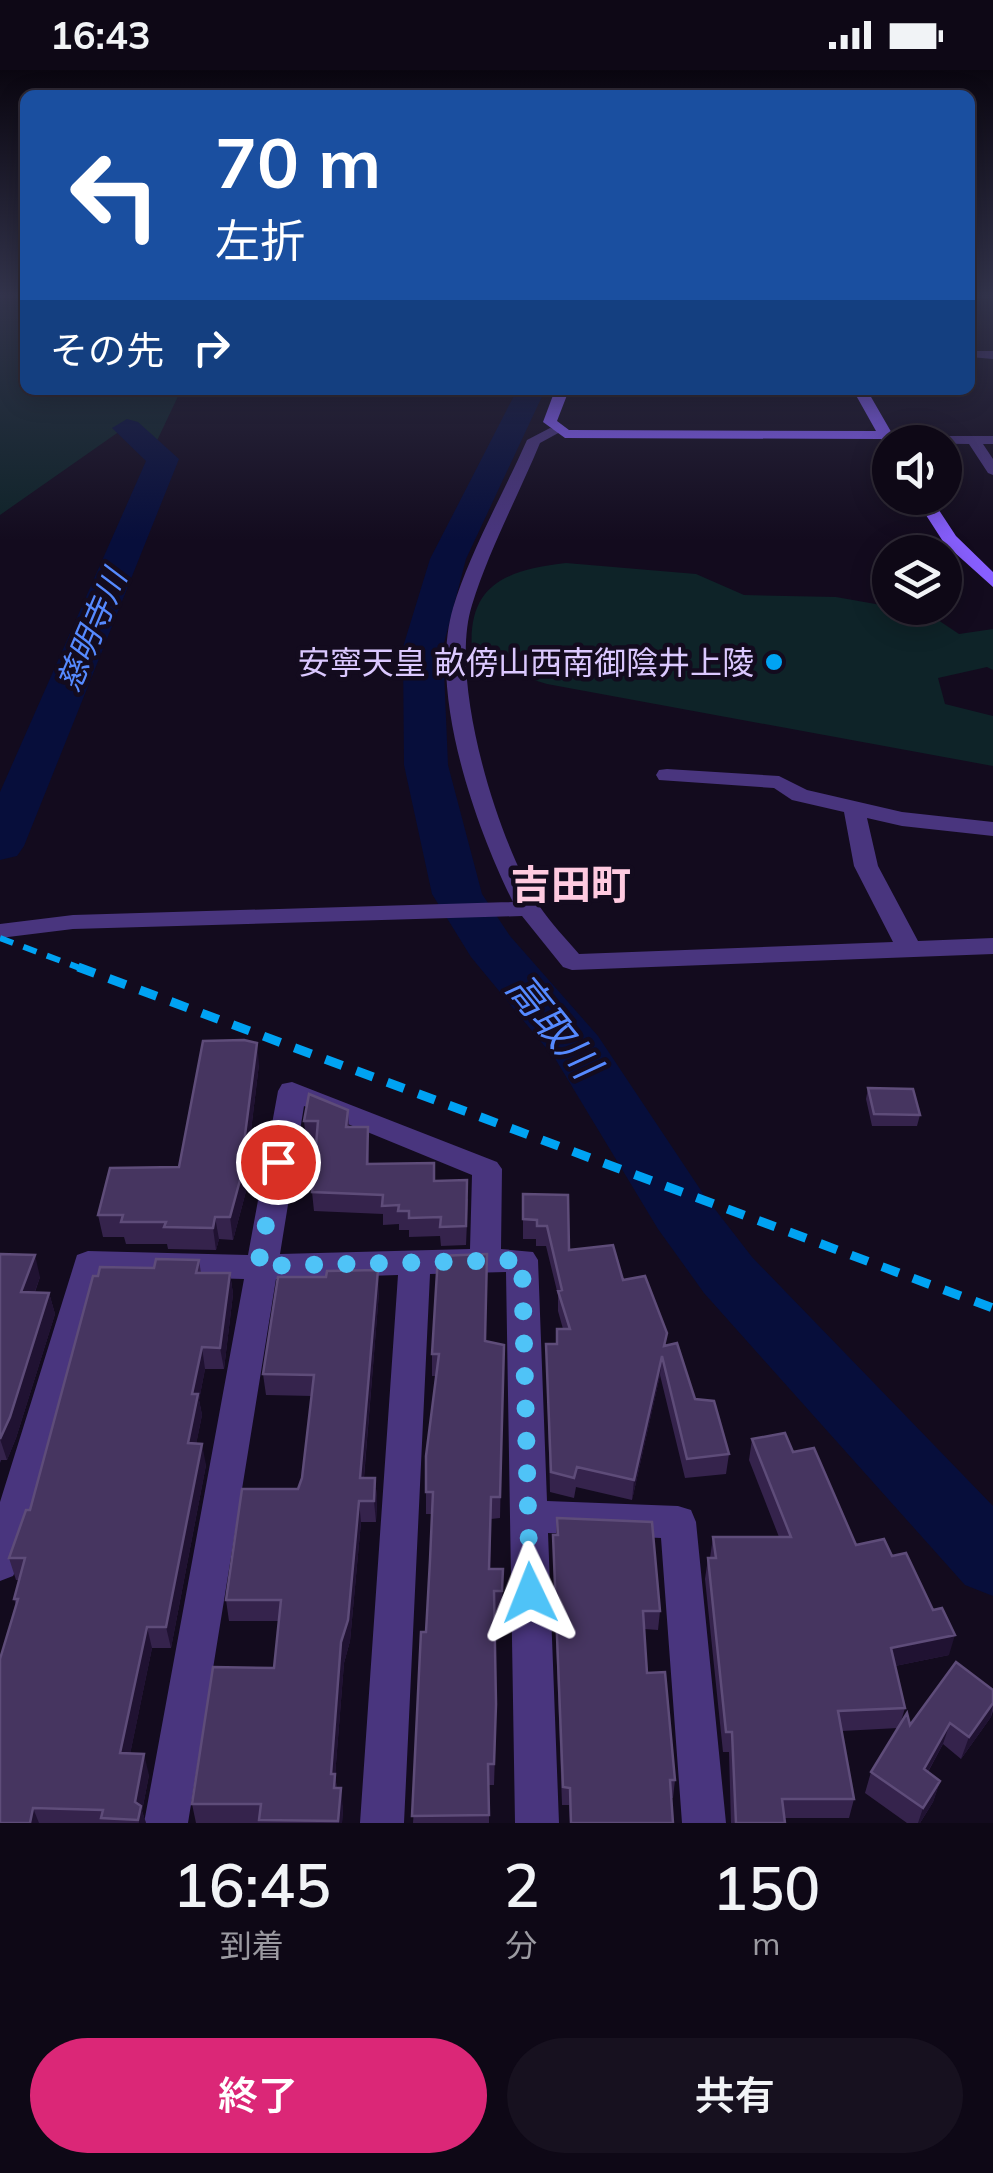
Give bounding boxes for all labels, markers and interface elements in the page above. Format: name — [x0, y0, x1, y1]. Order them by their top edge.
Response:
text: 16:43 — [50, 11, 151, 59]
text: 70 m — [215, 118, 381, 206]
icon: left — [50, 130, 180, 260]
text: 左折 — [215, 212, 305, 268]
icon: right — [184, 320, 239, 375]
text: その先 — [50, 326, 164, 374]
map controls — [872, 425, 962, 625]
button: sound — [872, 425, 962, 515]
button: layers — [872, 535, 962, 625]
water label: 慈明寺川 — [48, 561, 136, 697]
place label: 安寧天皇 畝傍山西南御陰井上陵 — [298, 642, 754, 682]
marker: 安寧天皇 畝傍山西南御陰井上陵 — [763, 651, 785, 673]
district label: 吉田町 — [511, 859, 631, 909]
water label: 高取川 — [497, 963, 614, 1090]
pin — [236, 1120, 321, 1205]
icon: arrive — [251, 1135, 306, 1190]
position arrow — [478, 1541, 582, 1645]
text: 16:45 — [173, 1847, 331, 1922]
text: 2 — [504, 1847, 540, 1922]
text: 150 — [712, 1850, 820, 1925]
text: m — [752, 1923, 780, 1963]
text: 到着 — [220, 1925, 284, 1965]
text: 分 — [506, 1925, 538, 1965]
button: 終了 — [30, 2038, 487, 2153]
button: 共有 — [507, 2038, 963, 2153]

